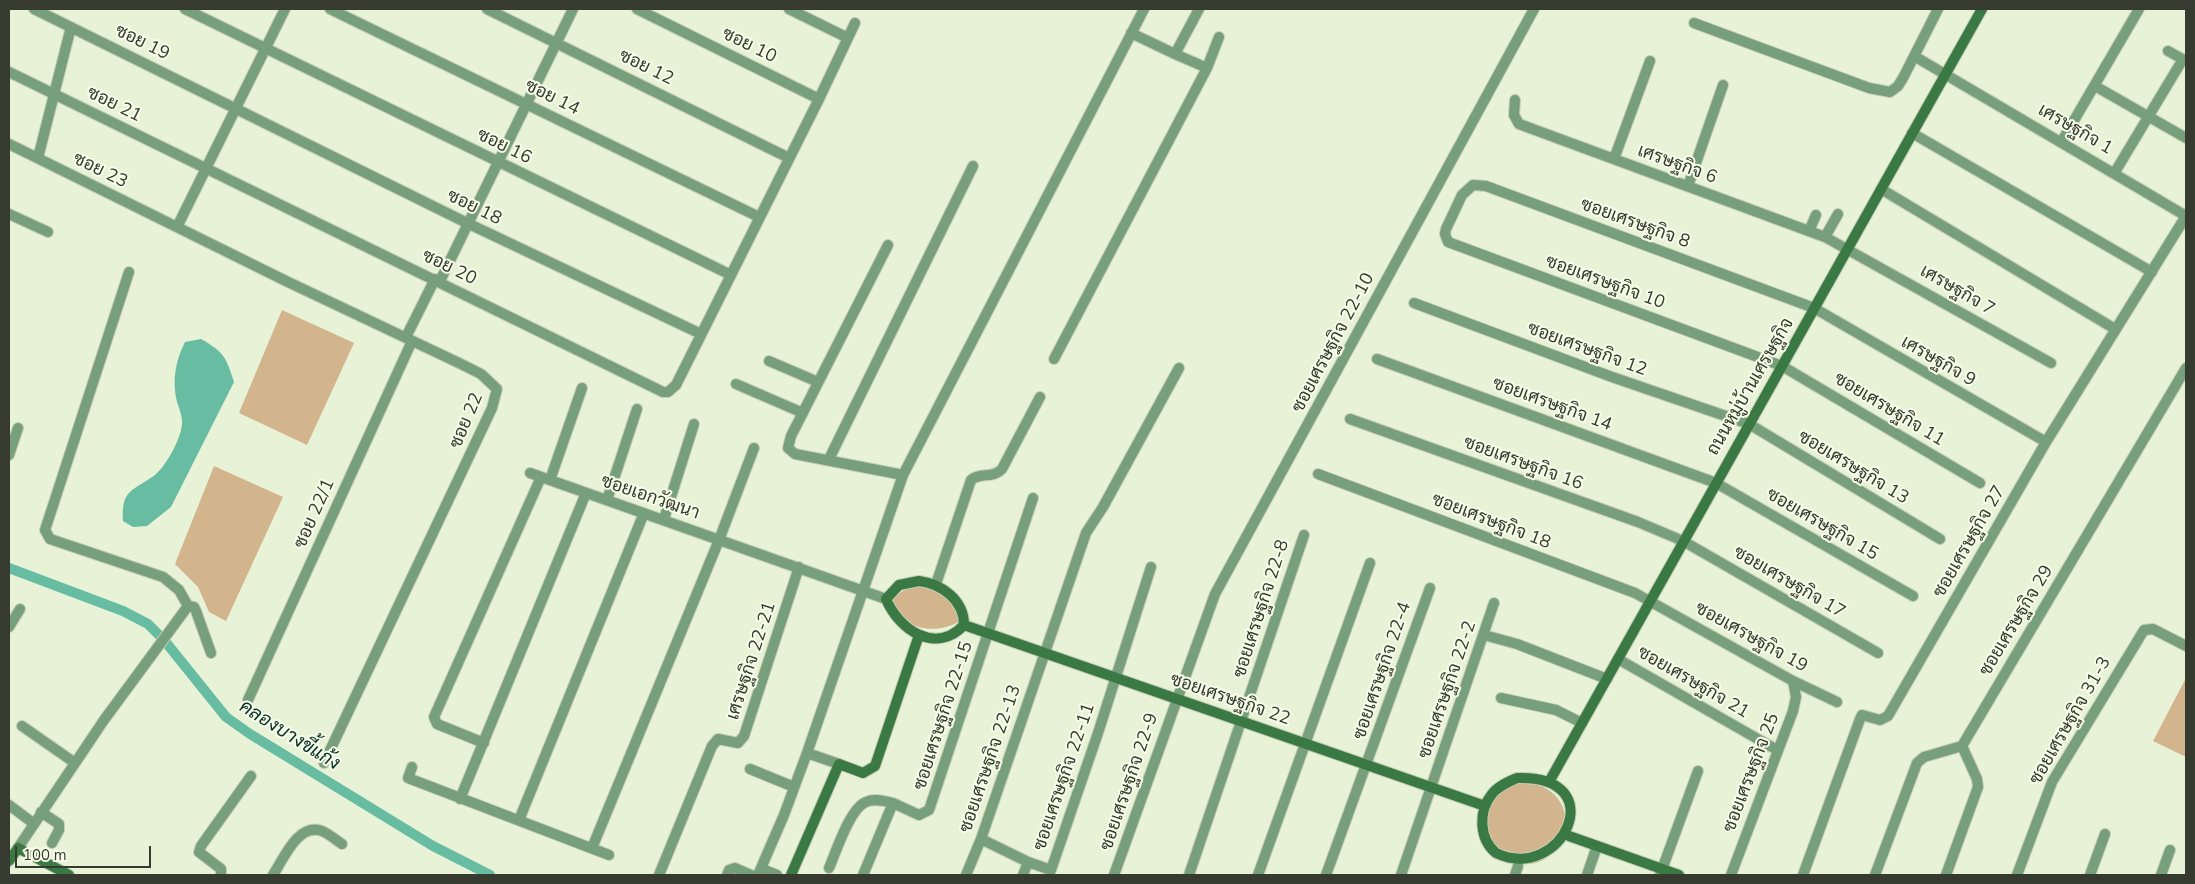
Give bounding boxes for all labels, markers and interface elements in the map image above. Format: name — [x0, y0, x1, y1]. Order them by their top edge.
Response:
street label: ซอย 19 — [111, 21, 173, 65]
street label: ซอย 10 — [718, 24, 780, 68]
street label: ซอย 12 — [615, 46, 677, 90]
street label: ซอย 14 — [521, 76, 583, 120]
street label: ซอย 21 — [83, 83, 145, 127]
street label: เศรษฐกิจ 1 — [2034, 100, 2116, 160]
street label: ซอย 16 — [473, 125, 535, 169]
street label: เศรษฐกิจ 6 — [1634, 141, 1720, 189]
street label: ซอย 23 — [69, 149, 131, 193]
street label: ซอย 18 — [443, 186, 505, 230]
street label: ซอยเศรษฐกิจ 8 — [1577, 194, 1693, 254]
street label: ซอย 20 — [418, 246, 480, 290]
street label: ซอยเศรษฐกิจ 10 — [1542, 251, 1668, 315]
street label: เศรษฐกิจ 7 — [1916, 261, 1998, 321]
street label: ซอยเศรษฐกิจ 22-10 — [1288, 270, 1380, 416]
street label: ถนนหมู่บ้านเศรษฐกิจ — [1703, 314, 1799, 460]
street label: ซอยเศรษฐกิจ 12 — [1524, 318, 1650, 382]
street label: เศรษฐกิจ 9 — [1897, 332, 1979, 392]
street label: ซอยเศรษฐกิจ 11 — [1830, 368, 1948, 452]
street label: ซอยเศรษฐกิจ 14 — [1489, 373, 1615, 437]
street label: ซอย 22 — [446, 390, 488, 452]
street label: ซอยเศรษฐกิจ 13 — [1794, 426, 1912, 510]
street label: ซอยเศรษฐกิจ 16 — [1460, 432, 1586, 496]
street label: ซอยเอกวัฒนา — [598, 471, 702, 525]
street label: ซอย 22/1 — [290, 476, 340, 552]
street label: ซอยเศรษฐกิจ 27 — [1929, 482, 2011, 602]
street label: ซอยเศรษฐกิจ 15 — [1762, 484, 1882, 566]
street label: ซอยเศรษฐกิจ 18 — [1429, 489, 1553, 555]
street label: ซอยเศรษฐกิจ 22-8 — [1229, 537, 1295, 681]
street label: ซอยเศรษฐกิจ 17 — [1729, 542, 1849, 624]
street label: ซอยเศรษฐกิจ 29 — [1975, 562, 2059, 680]
street label: ซอยเศรษฐกิจ 19 — [1691, 598, 1811, 678]
street label: เศรษฐกิจ 22-21 — [723, 599, 781, 723]
street label: ซอยเศรษฐกิจ 22-4 — [1349, 599, 1417, 743]
street label: ซอยเศรษฐกิจ 22-2 — [1414, 618, 1482, 762]
street label: ซอยเศรษฐกิจ 22-15 — [910, 639, 978, 793]
street label: ซอยเศรษฐกิจ 21 — [1633, 642, 1753, 724]
street label: ซอยเศรษฐกิจ 31-3 — [2026, 653, 2116, 789]
street label: ซอยเศรษฐกิจ 22 — [1167, 669, 1293, 731]
street label: ซอยเศรษฐกิจ 22-13 — [956, 682, 1026, 836]
water label: คลองบางขี้แก้ง — [235, 696, 343, 776]
street label: ซอยเศรษฐกิจ 22-11 — [1030, 700, 1100, 854]
street label: ซอยเศรษฐกิจ 22-9 — [1096, 710, 1164, 854]
street label: ซอยเศรษฐกิจ 25 — [1719, 711, 1785, 835]
scale bar — [18, 836, 154, 868]
text: 100 m — [23, 845, 67, 865]

